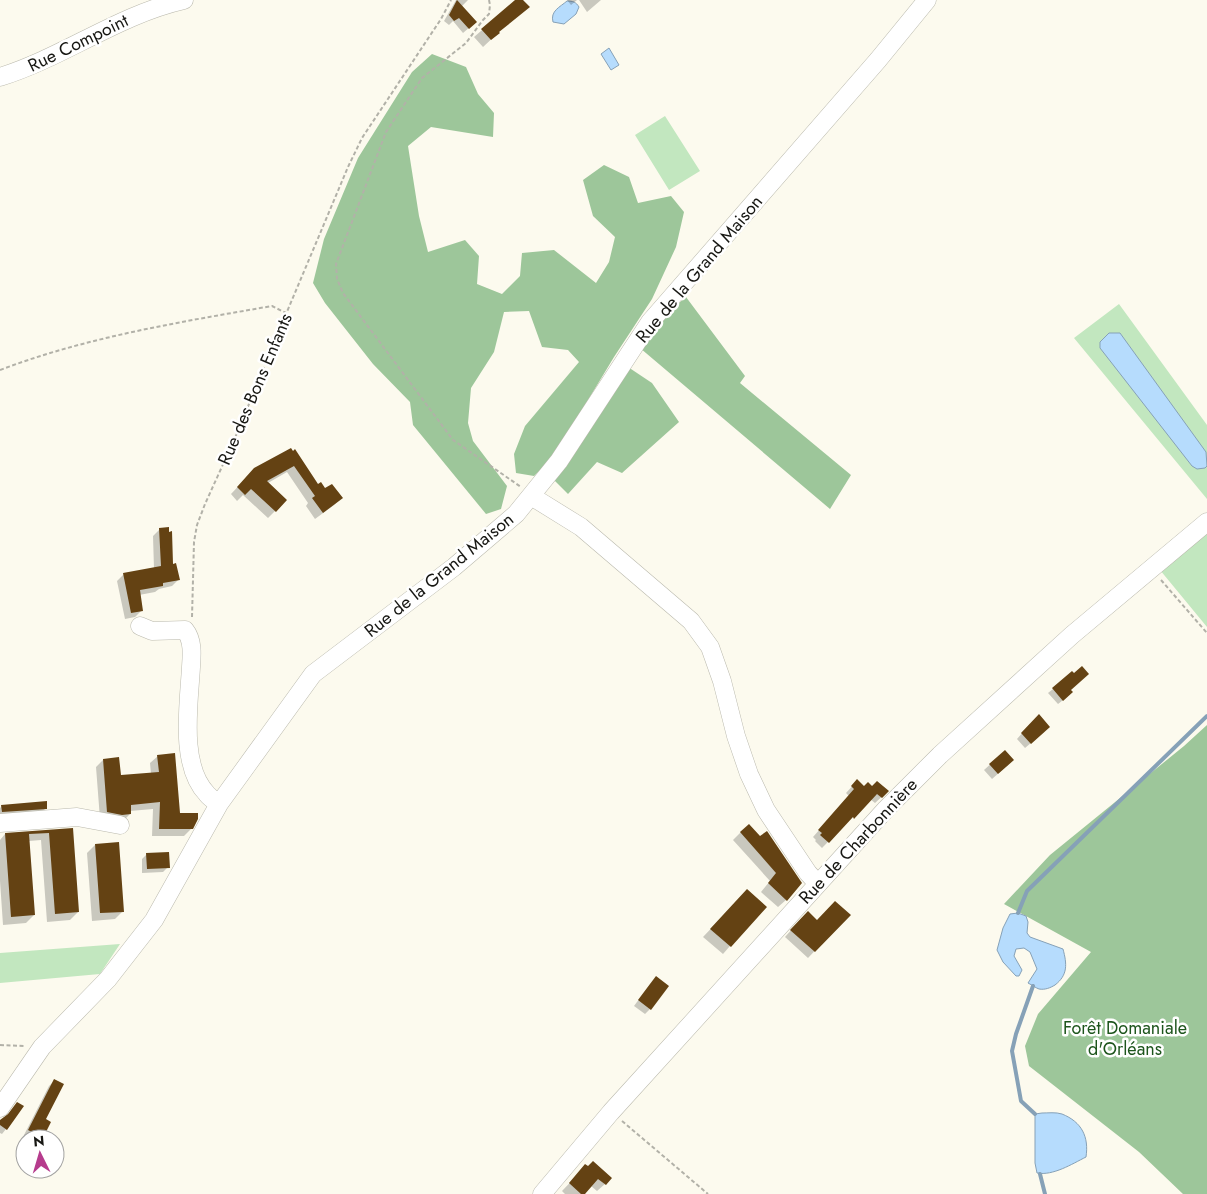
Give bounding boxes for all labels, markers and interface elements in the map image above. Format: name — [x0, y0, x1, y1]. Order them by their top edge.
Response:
street label: Rue Compoint — [23, 7, 133, 79]
street label: Rue de la Grand Maison — [629, 190, 769, 348]
street label: Rue des Bons Enfants — [211, 309, 299, 469]
street label: Rue de la Grand Maison — [359, 506, 519, 644]
street label: Rue de Charbonnière — [793, 772, 923, 910]
park label: Forêt Domaniale d'Orléans — [1063, 1015, 1187, 1062]
north arrow — [15, 1129, 65, 1179]
text: N — [32, 1131, 45, 1151]

